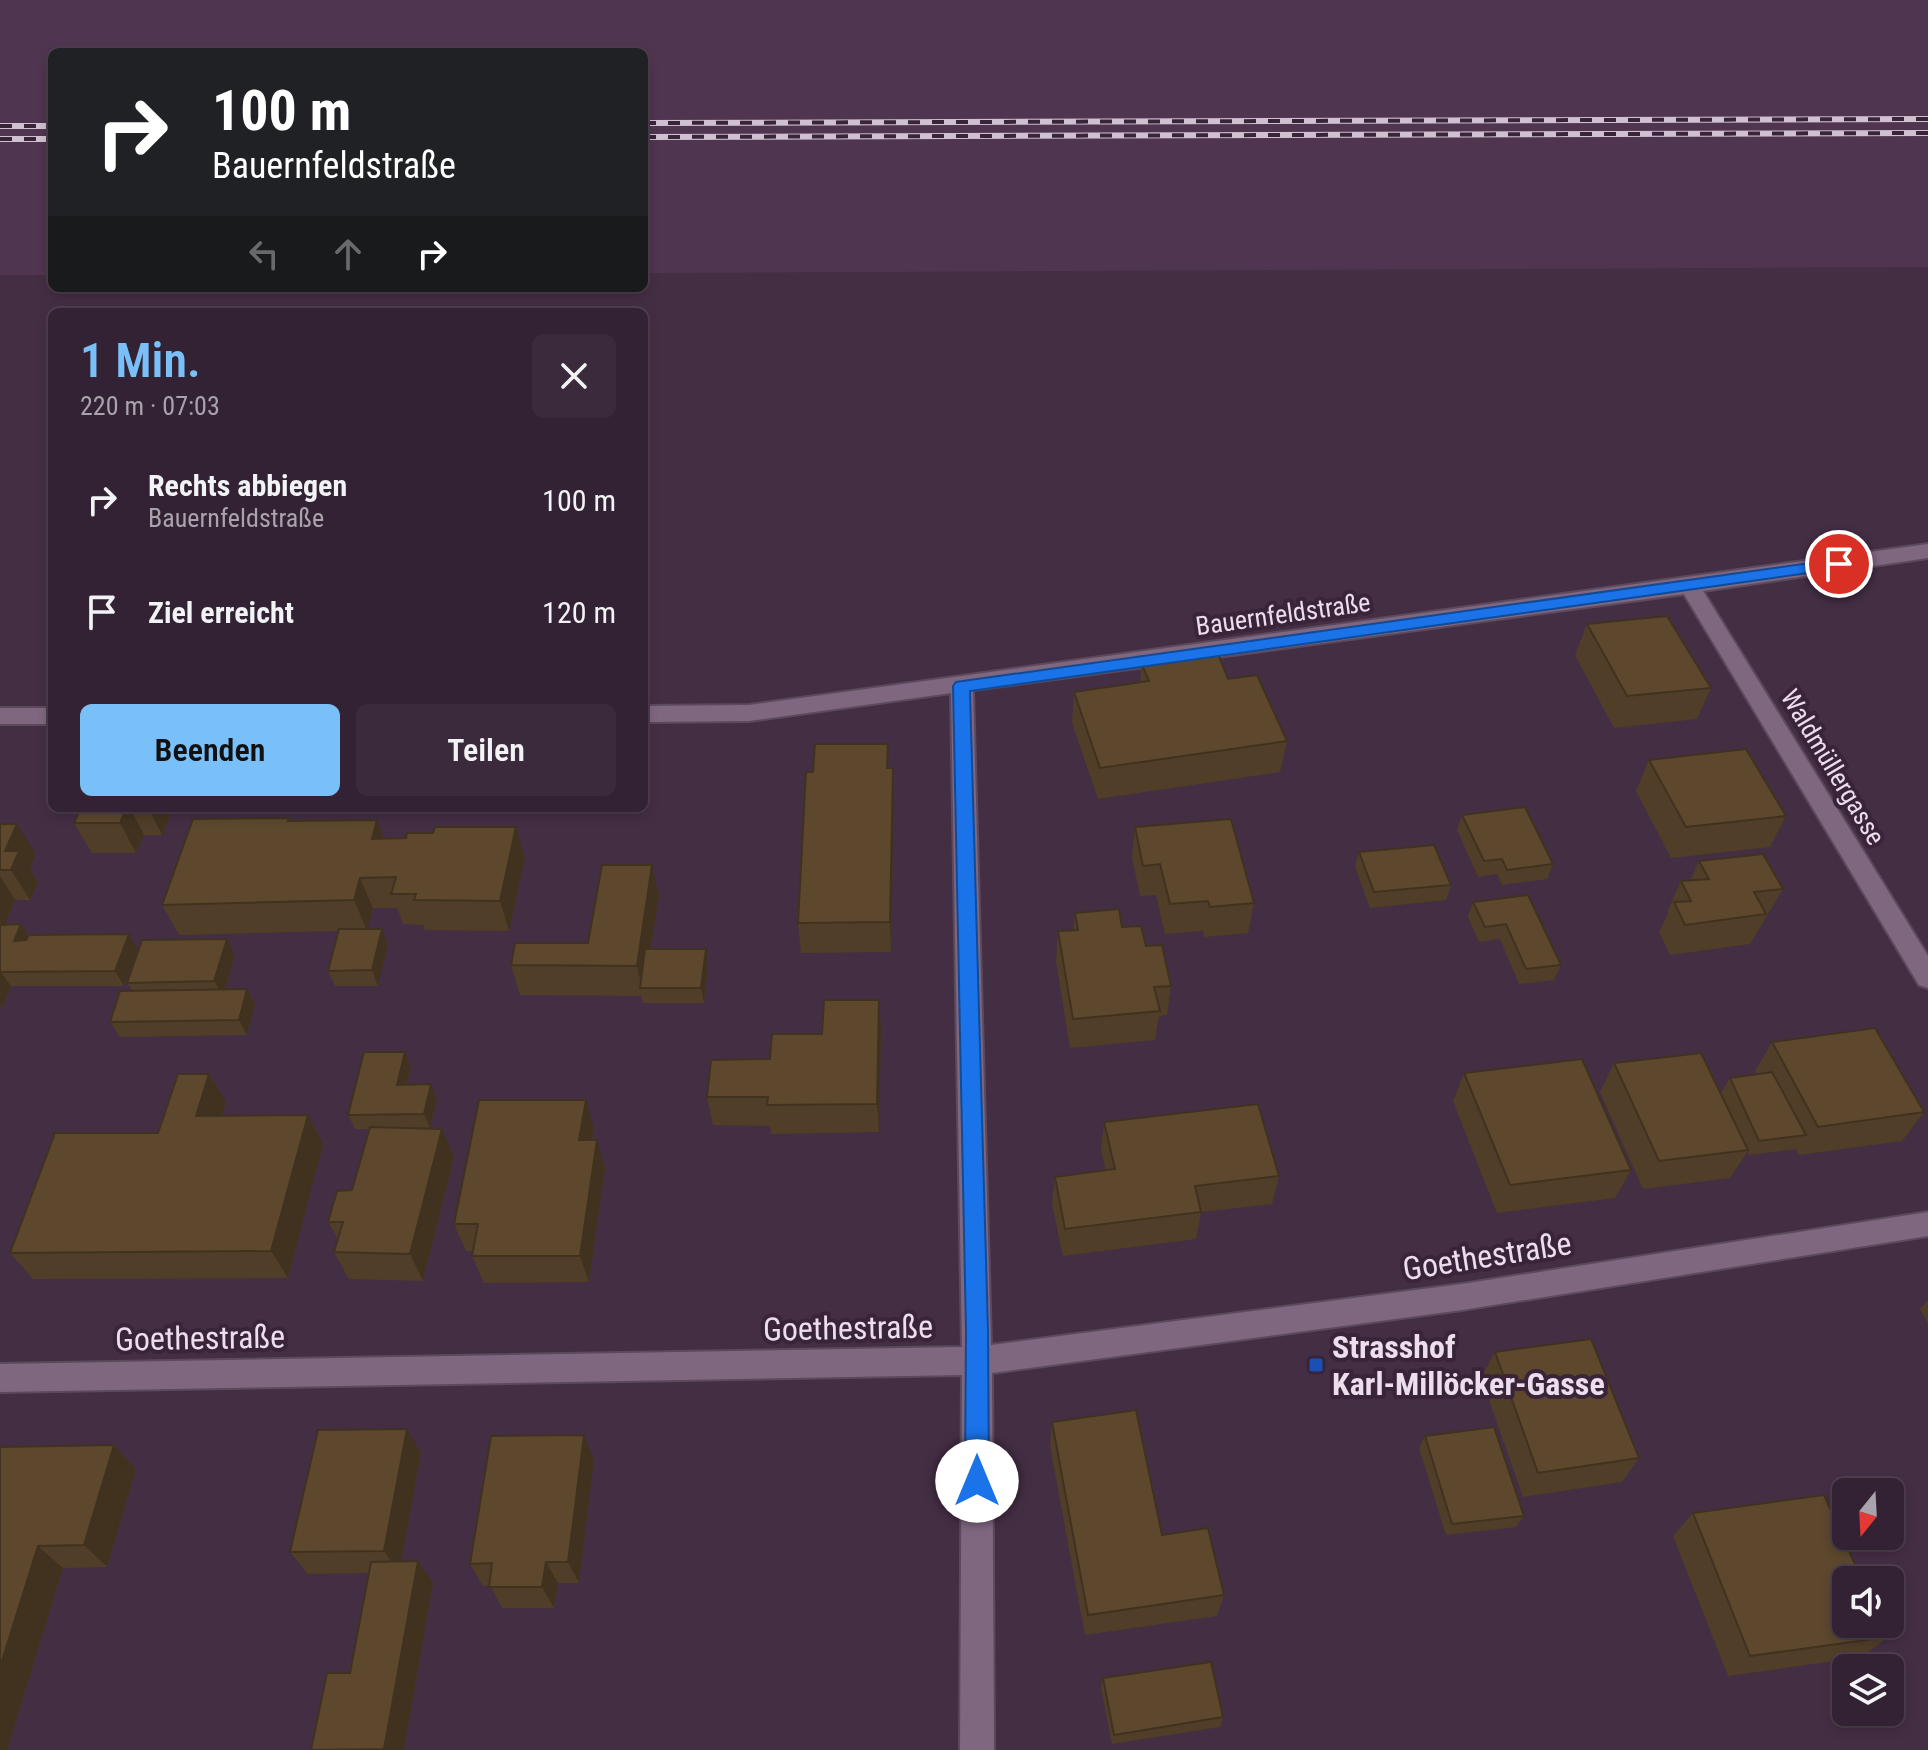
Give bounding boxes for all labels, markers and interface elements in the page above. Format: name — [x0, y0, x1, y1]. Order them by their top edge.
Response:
text: 100 m — [212, 78, 351, 144]
icon: right — [80, 80, 184, 184]
text: Bauernfeldstraße — [212, 145, 456, 187]
icon: left — [242, 232, 286, 276]
icon: ahead — [326, 232, 370, 276]
icon: right — [410, 232, 454, 276]
text: 1 Min. — [80, 332, 201, 389]
button: close — [532, 334, 616, 418]
text: 220 m · 07:03 — [80, 391, 220, 421]
text: Rechts abbiegen — [148, 468, 347, 503]
icon: right — [80, 478, 124, 522]
text: 100 m — [542, 483, 616, 518]
text: Bauernfeldstraße — [148, 503, 324, 533]
pin — [1805, 530, 1873, 598]
icon: arrive — [1817, 542, 1861, 586]
street label: Bauernfeldstraße — [1194, 587, 1372, 641]
icon: arrive — [80, 590, 124, 634]
text: Ziel erreicht — [148, 595, 294, 630]
text: 120 m — [542, 595, 616, 630]
street label: Waldmüllergasse — [1775, 684, 1891, 850]
button: Beenden — [80, 704, 340, 796]
button: Teilen — [356, 704, 616, 796]
street label: Goethestraße — [1400, 1224, 1574, 1288]
street label: Goethestraße — [763, 1308, 933, 1348]
street label: Goethestraße — [115, 1318, 285, 1358]
place label: Strasshof Karl-Millöcker-Gasse — [1332, 1328, 1605, 1403]
marker: Strasshof Karl-Millöcker-Gasse — [1307, 1356, 1325, 1374]
position arrow — [935, 1439, 1019, 1523]
north arrow — [1832, 1478, 1904, 1550]
map controls — [1832, 1478, 1904, 1726]
button: sound — [1832, 1566, 1904, 1638]
button: layers — [1832, 1654, 1904, 1726]

